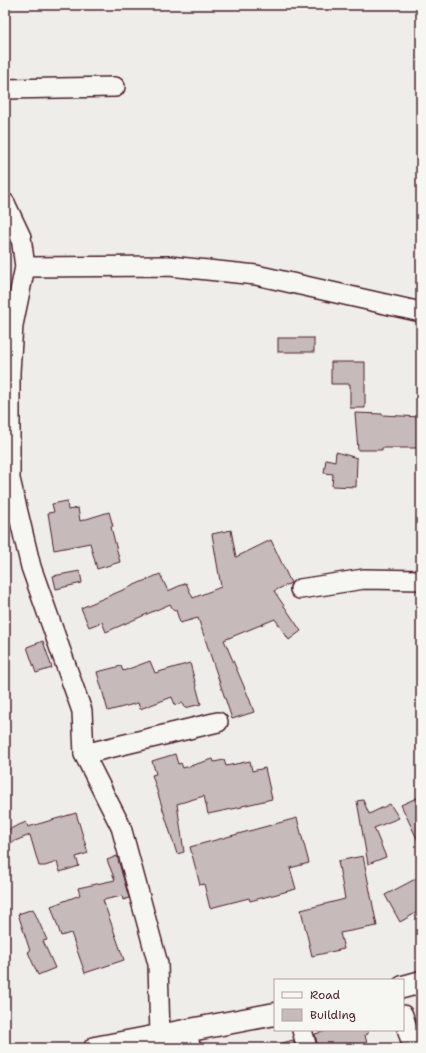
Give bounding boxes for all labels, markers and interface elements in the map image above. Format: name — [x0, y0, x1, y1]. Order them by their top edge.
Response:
legend — [274, 979, 404, 1031]
text: Road — [310, 987, 341, 1003]
text: Building — [310, 1007, 356, 1023]

